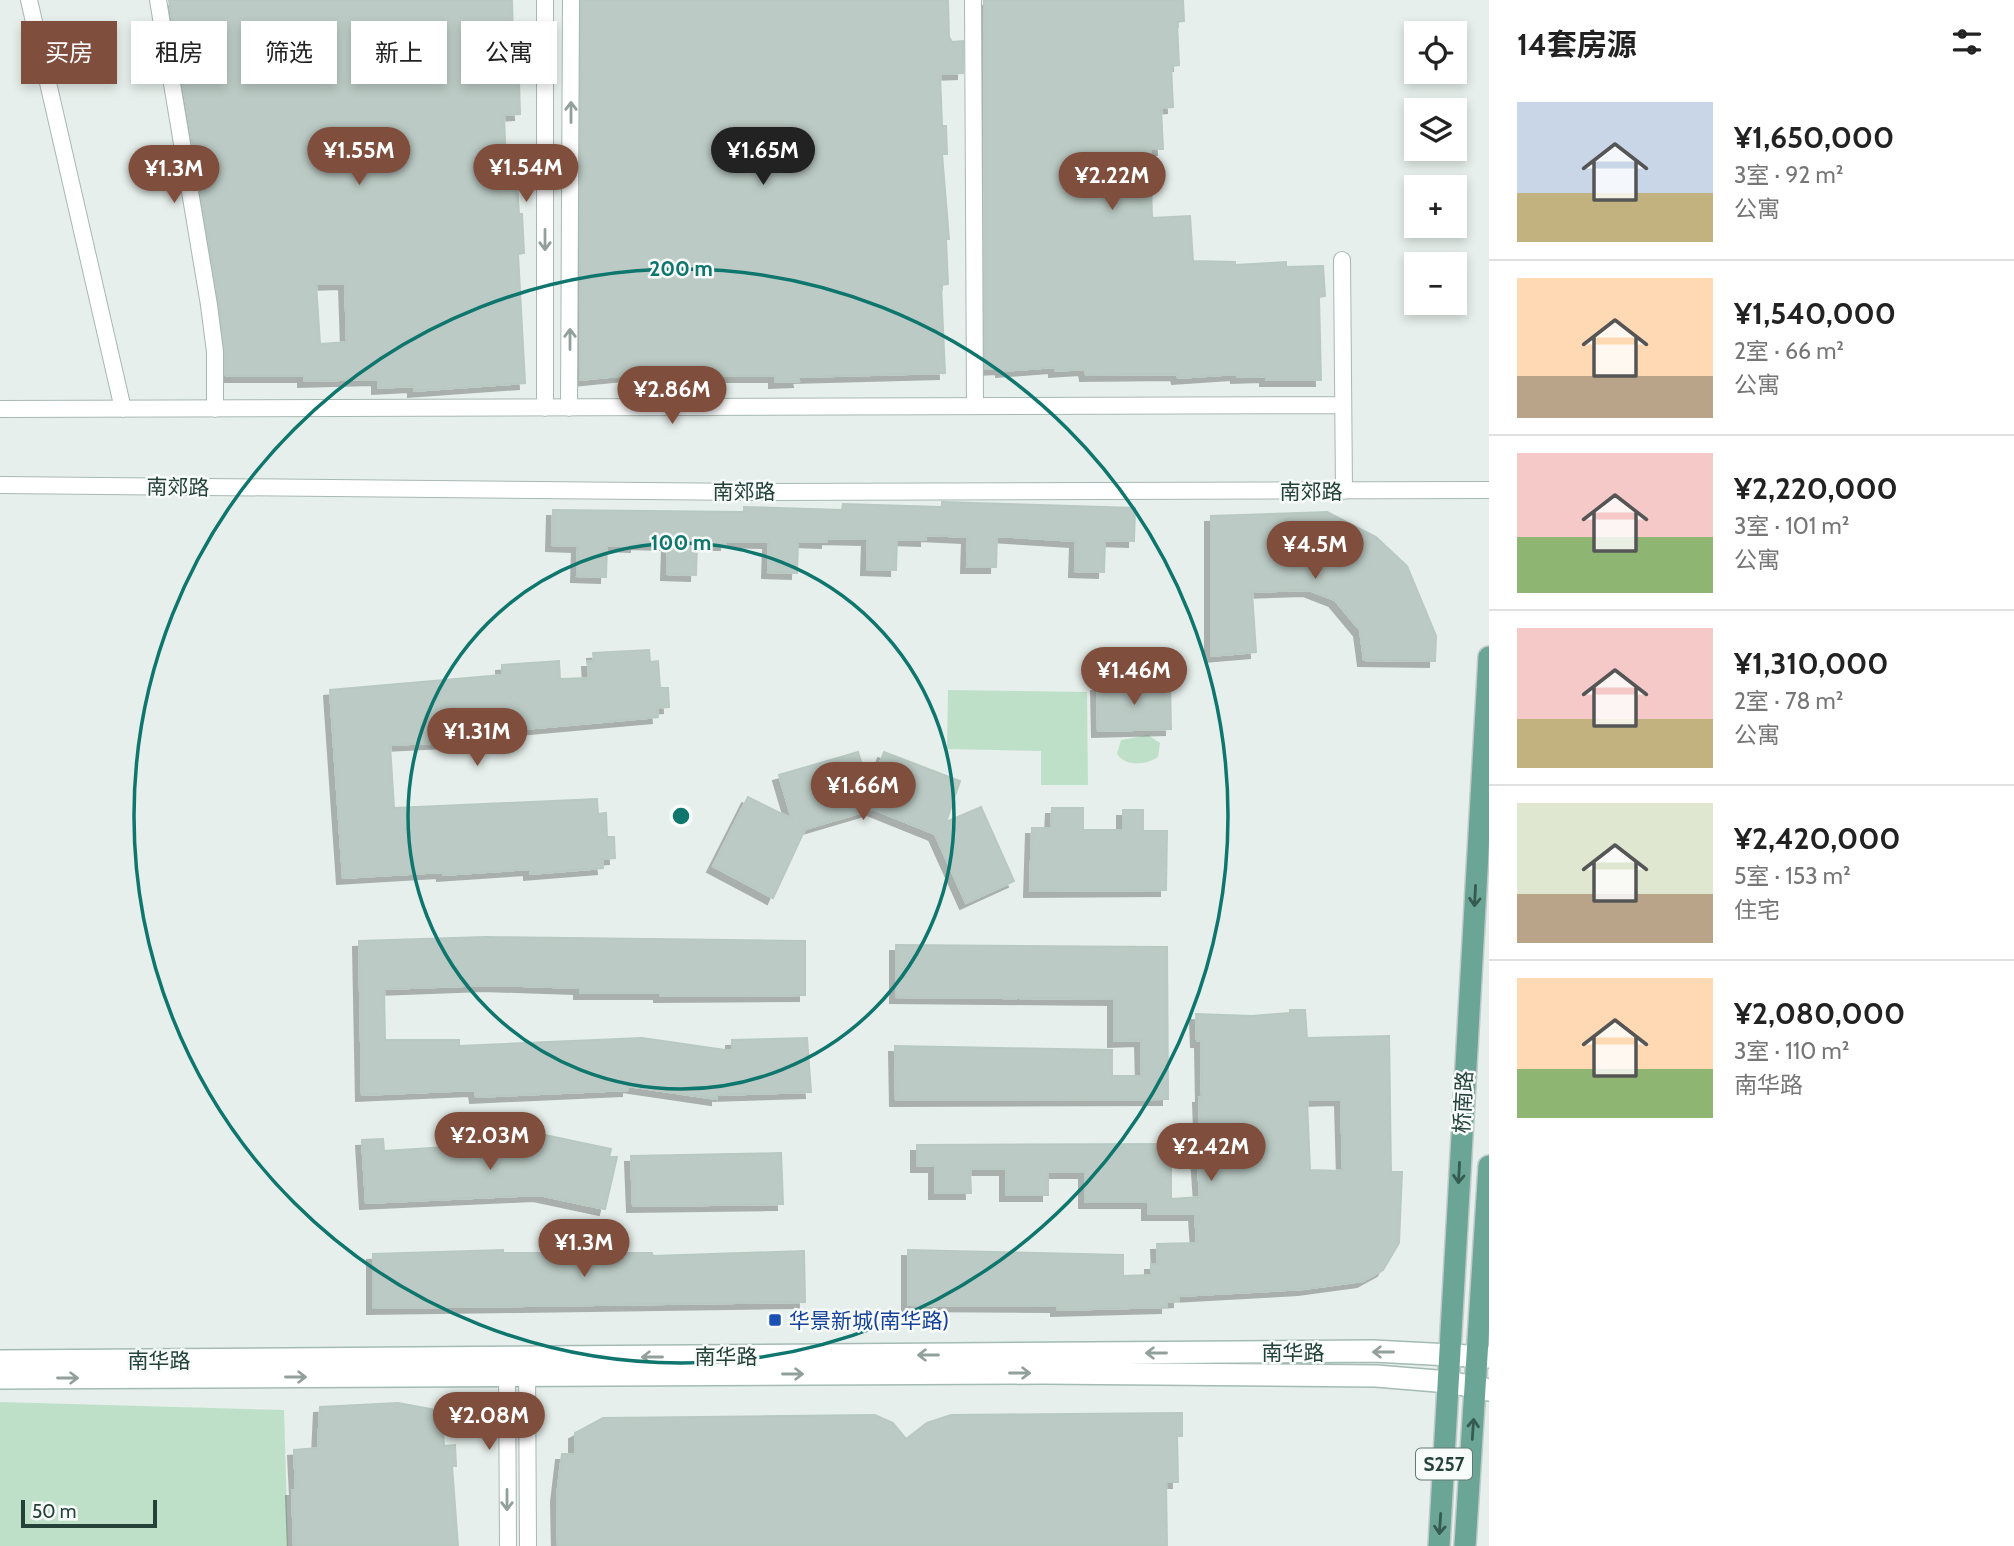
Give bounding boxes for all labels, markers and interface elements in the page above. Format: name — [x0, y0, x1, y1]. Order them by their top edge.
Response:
chip: 买房 — [21, 21, 117, 84]
chip: 租房 — [131, 21, 227, 84]
chip: 筛选 — [241, 21, 337, 84]
chip: 新上 — [351, 21, 447, 84]
chip: 公寓 — [461, 21, 557, 84]
map controls — [1404, 21, 1467, 315]
button: locate — [1404, 21, 1467, 84]
icon: filters — [1948, 23, 1986, 61]
text: 14套房源 — [1517, 26, 1637, 63]
button: layers — [1404, 98, 1467, 161]
one-way arrow — [564, 101, 578, 124]
text: ¥1,650,000 — [1734, 119, 1894, 156]
pin: ¥1.55M — [302, 128, 416, 187]
pin: ¥1.65M — [706, 128, 820, 187]
icon: home — [1573, 130, 1657, 214]
text: ¥1.55M — [323, 136, 395, 164]
text: ¥1.65M — [727, 136, 799, 164]
pin: ¥1.54M — [469, 144, 583, 204]
pin: ¥1.3M — [125, 146, 223, 205]
pin: ¥2.22M — [1055, 152, 1169, 212]
text: ¥1.54M — [489, 153, 563, 181]
text: ¥1.3M — [144, 154, 204, 182]
text: ¥2.22M — [1075, 161, 1149, 189]
text: 3室 · 92 m² — [1734, 161, 1843, 189]
button: + — [1404, 175, 1467, 238]
text: 公寓 — [1734, 195, 1780, 223]
one-way arrow — [538, 228, 552, 251]
button: − — [1404, 252, 1467, 315]
text: 200 m — [649, 256, 713, 281]
text: ¥1,540,000 — [1734, 295, 1896, 332]
icon: home — [1573, 306, 1657, 390]
one-way arrow — [563, 328, 577, 351]
text: 2室 · 66 m² — [1734, 337, 1844, 365]
pin: ¥2.86M — [615, 366, 729, 426]
text: 公寓 — [1734, 371, 1780, 399]
text: ¥2.86M — [633, 375, 711, 403]
text: ¥2,220,000 — [1734, 470, 1898, 507]
street label: 南郊路 — [146, 474, 210, 500]
street label: 南郊路 — [713, 479, 776, 504]
street label: 南郊路 — [1280, 479, 1343, 504]
icon: home — [1573, 481, 1657, 565]
text: 3室 · 101 m² — [1734, 512, 1849, 540]
pin: ¥4.5M — [1266, 522, 1364, 581]
text: 100 m — [651, 530, 711, 555]
text: ¥4.5M — [1283, 530, 1347, 558]
text: 公寓 — [1734, 546, 1780, 574]
text: ¥1,310,000 — [1734, 645, 1888, 682]
pin: ¥1.46M — [1077, 648, 1191, 707]
text: ¥1.46M — [1097, 656, 1171, 684]
icon: home — [1573, 656, 1657, 740]
text: 2室 · 78 m² — [1734, 687, 1843, 715]
pin: ¥1.31M — [420, 708, 534, 768]
text: ¥1.31M — [443, 717, 511, 745]
text: 公寓 — [1734, 721, 1780, 749]
pin: ¥1.66M — [806, 762, 920, 822]
text: ¥1.66M — [827, 771, 899, 799]
centre of rings — [669, 804, 693, 828]
text: ¥2,420,000 — [1734, 820, 1901, 857]
icon: home — [1573, 831, 1657, 915]
text: 5室 · 153 m² — [1734, 862, 1851, 890]
one-way arrow — [1468, 885, 1481, 907]
text: 住宅 — [1734, 896, 1780, 924]
text: ¥2,080,000 — [1734, 995, 1905, 1032]
icon: home — [1573, 1006, 1657, 1090]
text: 3室 · 110 m² — [1734, 1037, 1849, 1065]
street label: 桥南路 — [1449, 1070, 1477, 1134]
text: 南华路 — [1734, 1071, 1803, 1099]
pin: ¥2.03M — [433, 1112, 547, 1172]
text: ¥2.03M — [451, 1121, 529, 1149]
pin: ¥2.42M — [1154, 1124, 1268, 1183]
text: ¥2.42M — [1173, 1132, 1249, 1160]
one-way arrow — [1453, 1161, 1466, 1184]
pin: ¥1.3M — [535, 1220, 633, 1279]
text: ¥1.3M — [554, 1228, 614, 1256]
place label: 华景新城(南华路) — [789, 1308, 949, 1333]
marker: 华景新城(南华路) — [767, 1312, 783, 1328]
street label: 南华路 — [1262, 1340, 1325, 1365]
street label: 南华路 — [695, 1344, 758, 1369]
one-way arrow — [1372, 1345, 1395, 1358]
one-way arrow — [1144, 1346, 1167, 1360]
street label: 南华路 — [128, 1348, 191, 1373]
one-way arrow — [917, 1348, 940, 1362]
one-way arrow — [640, 1350, 663, 1364]
one-way arrow — [1008, 1366, 1031, 1380]
one-way arrow — [781, 1368, 804, 1381]
one-way arrow — [284, 1370, 307, 1384]
one-way arrow — [56, 1371, 79, 1384]
pin: ¥2.08M — [432, 1392, 546, 1452]
text: ¥2.08M — [449, 1401, 529, 1429]
one-way arrow — [1467, 1418, 1480, 1441]
road number: S257 — [1416, 1448, 1472, 1480]
one-way arrow — [500, 1488, 514, 1511]
scale bar — [21, 1497, 158, 1529]
text: 50 m — [32, 1500, 76, 1523]
one-way arrow — [1433, 1512, 1446, 1535]

